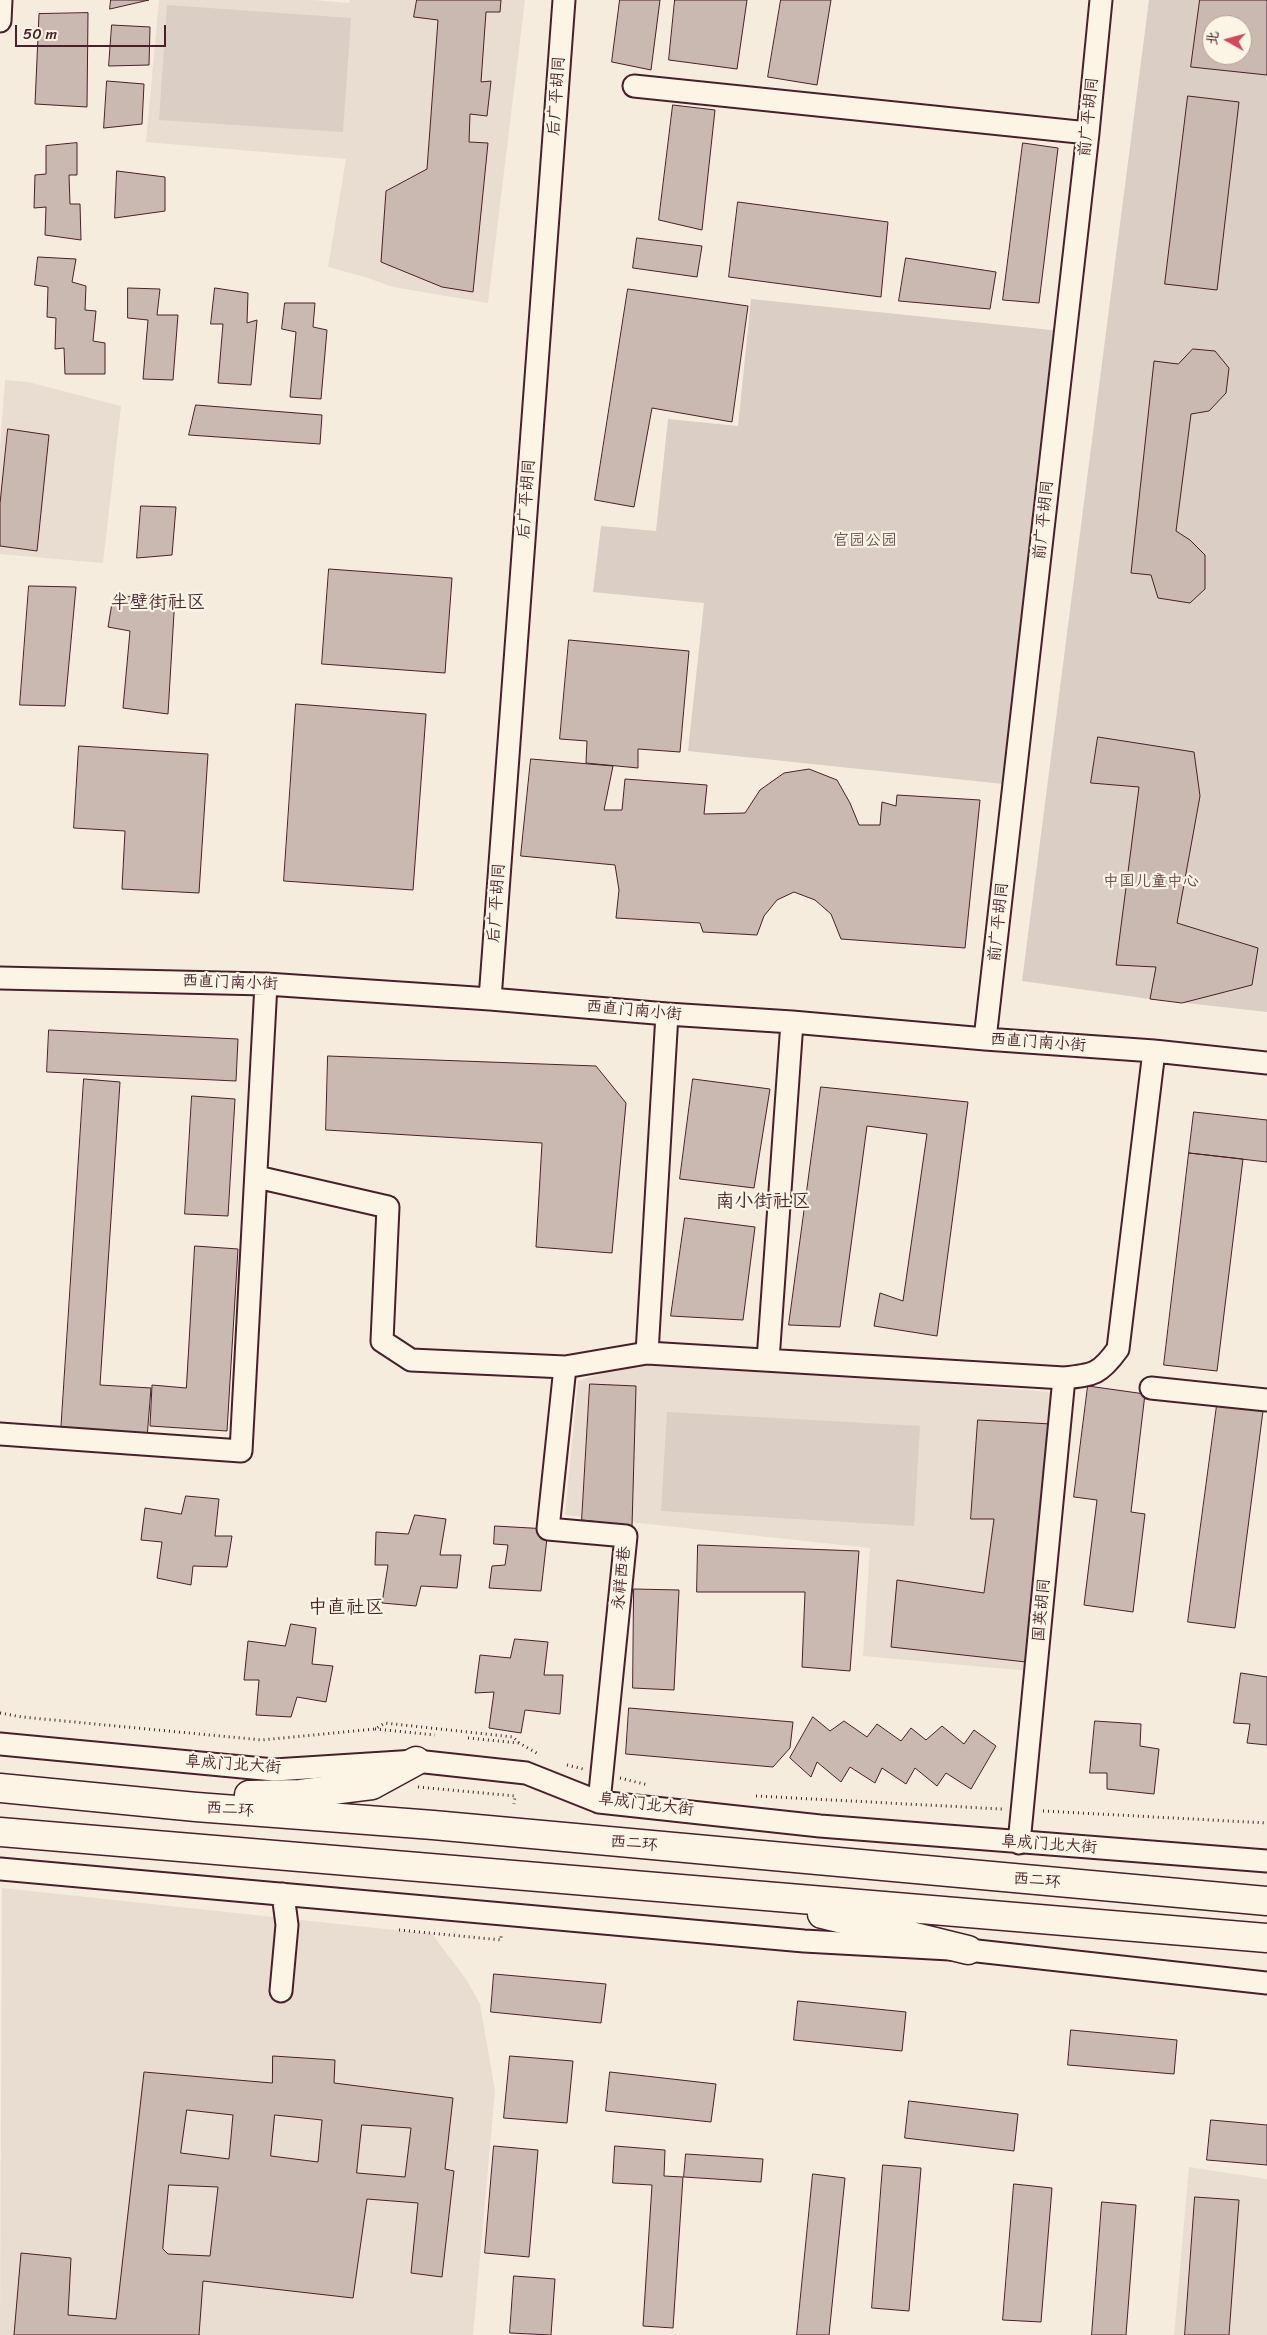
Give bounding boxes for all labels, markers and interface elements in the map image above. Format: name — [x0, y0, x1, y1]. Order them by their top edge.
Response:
scale bar — [18, 15, 169, 47]
north arrow — [1202, 15, 1252, 65]
text: 50 m — [23, 21, 57, 47]
text: 北 — [1199, 30, 1226, 47]
street label: 后广平胡同 — [545, 55, 569, 137]
street label: 前广平胡同 — [1075, 76, 1103, 158]
street label: 后广平胡同 — [515, 458, 539, 540]
street label: 前广平胡同 — [1030, 479, 1058, 561]
park label: 官园公园 — [833, 531, 897, 551]
district label: 半壁街社区 — [111, 592, 205, 614]
street label: 后广平胡同 — [485, 862, 509, 944]
park label: 中国儿童中心 — [1103, 872, 1199, 892]
street label: 前广平胡同 — [985, 881, 1013, 963]
street label: 西直门南小街 — [182, 972, 278, 994]
street label: 西直门南小街 — [585, 997, 683, 1025]
street label: 西直门南小街 — [989, 1030, 1087, 1056]
district label: 南小街社区 — [716, 1191, 810, 1213]
street label: 永祥西巷 — [609, 1545, 635, 1611]
street label: 国英胡同 — [1030, 1577, 1054, 1643]
district label: 中直社区 — [308, 1597, 384, 1619]
street label: 阜成门北大街 — [184, 1752, 282, 1778]
street label: 阜成门北大街 — [597, 1790, 695, 1820]
street label: 西二环 — [205, 1799, 255, 1821]
street label: 西二环 — [609, 1832, 659, 1856]
street label: 阜成门北大街 — [1000, 1832, 1098, 1858]
street label: 西二环 — [1012, 1869, 1062, 1893]

